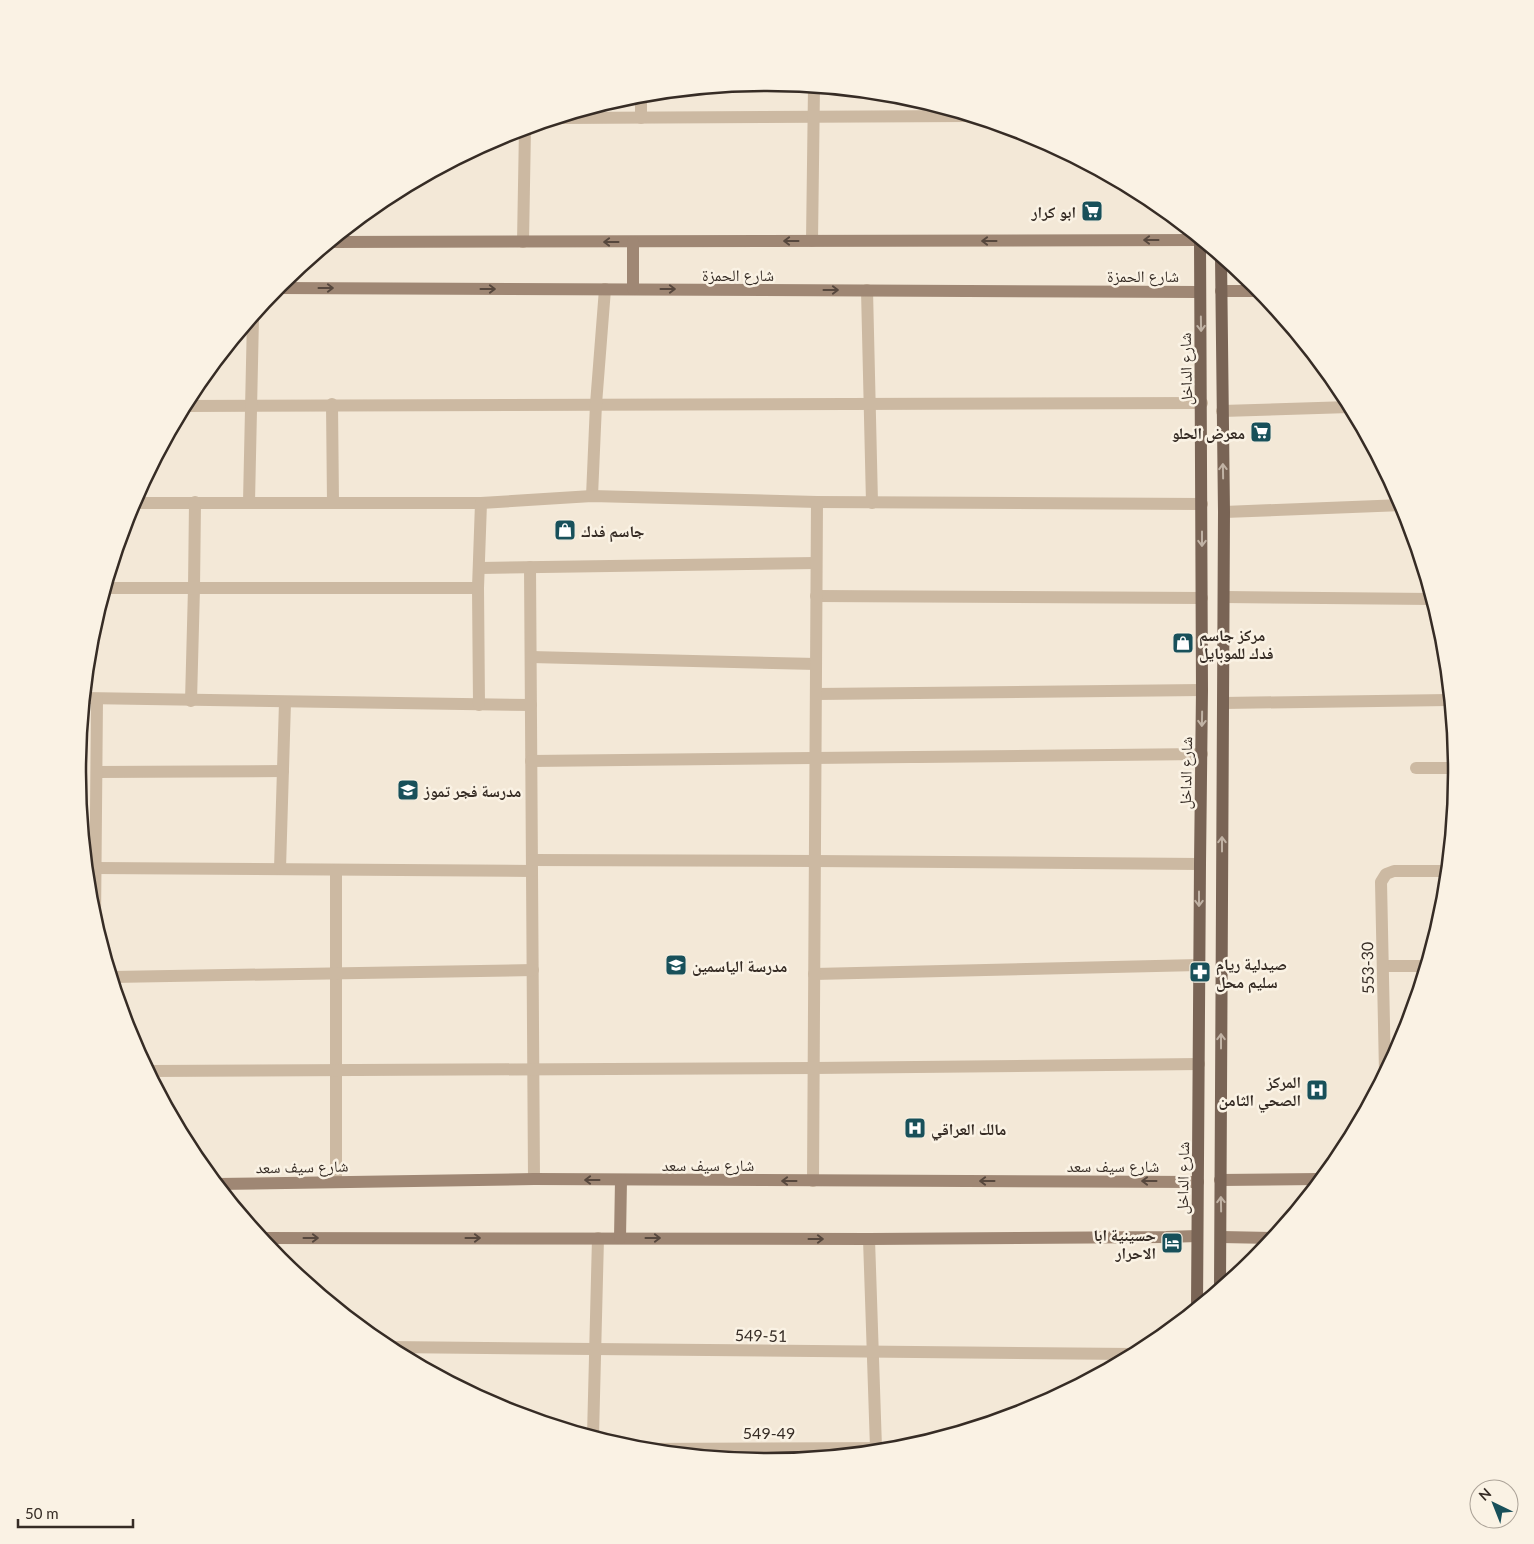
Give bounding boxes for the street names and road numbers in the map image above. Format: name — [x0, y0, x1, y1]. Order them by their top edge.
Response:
street label: شارع الحمزة — [702, 265, 774, 286]
street label: شارع الحمزة — [1107, 266, 1179, 287]
street label: شارع الداخل — [1175, 332, 1197, 406]
street label: شارع الداخل — [1175, 736, 1197, 810]
street label: 553-30 — [1357, 942, 1377, 994]
street label: شارع الداخل — [1172, 1141, 1194, 1215]
street label: شارع سيف سعد — [662, 1155, 754, 1176]
street label: شارع سيف سعد — [255, 1156, 349, 1178]
street label: شارع سيف سعد — [1067, 1156, 1159, 1177]
street label: 549-51 — [735, 1325, 787, 1345]
street label: 549-49 — [743, 1423, 795, 1442]

